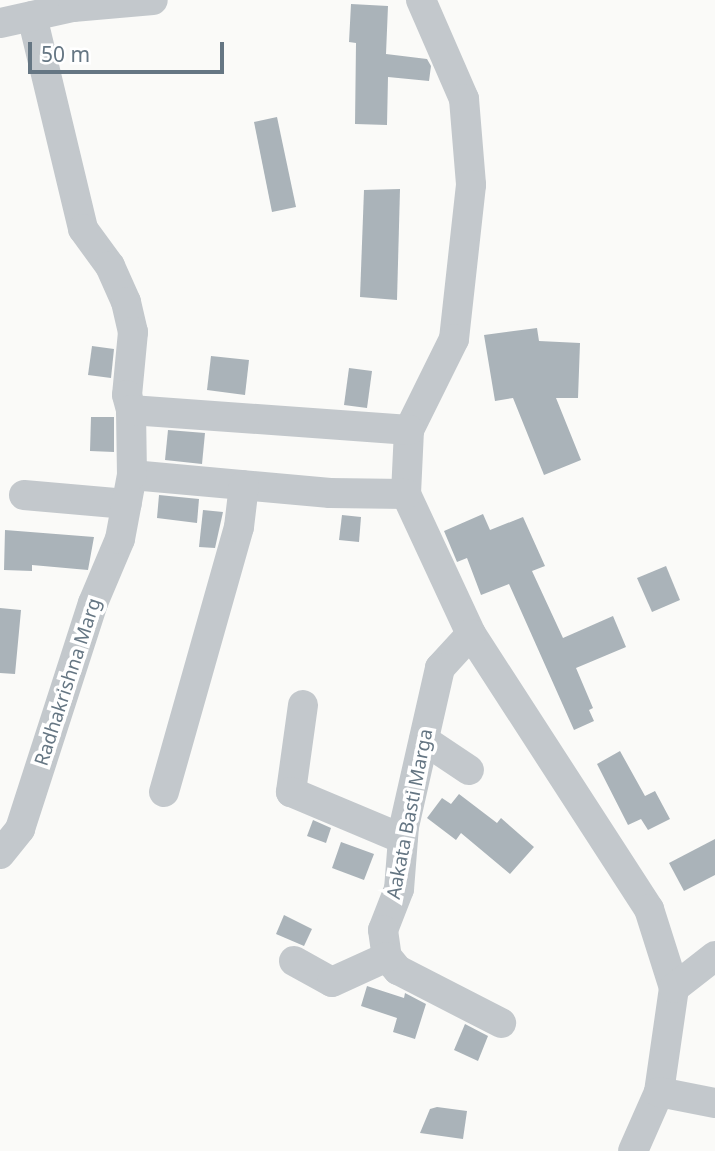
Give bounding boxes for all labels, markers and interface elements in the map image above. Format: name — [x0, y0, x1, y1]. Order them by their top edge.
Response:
scale bar — [32, 28, 228, 72]
text: 50 m — [41, 40, 90, 68]
street label: Radhakrishna Marg — [30, 595, 106, 769]
street label: Aakata Basti Marga — [382, 727, 438, 901]

